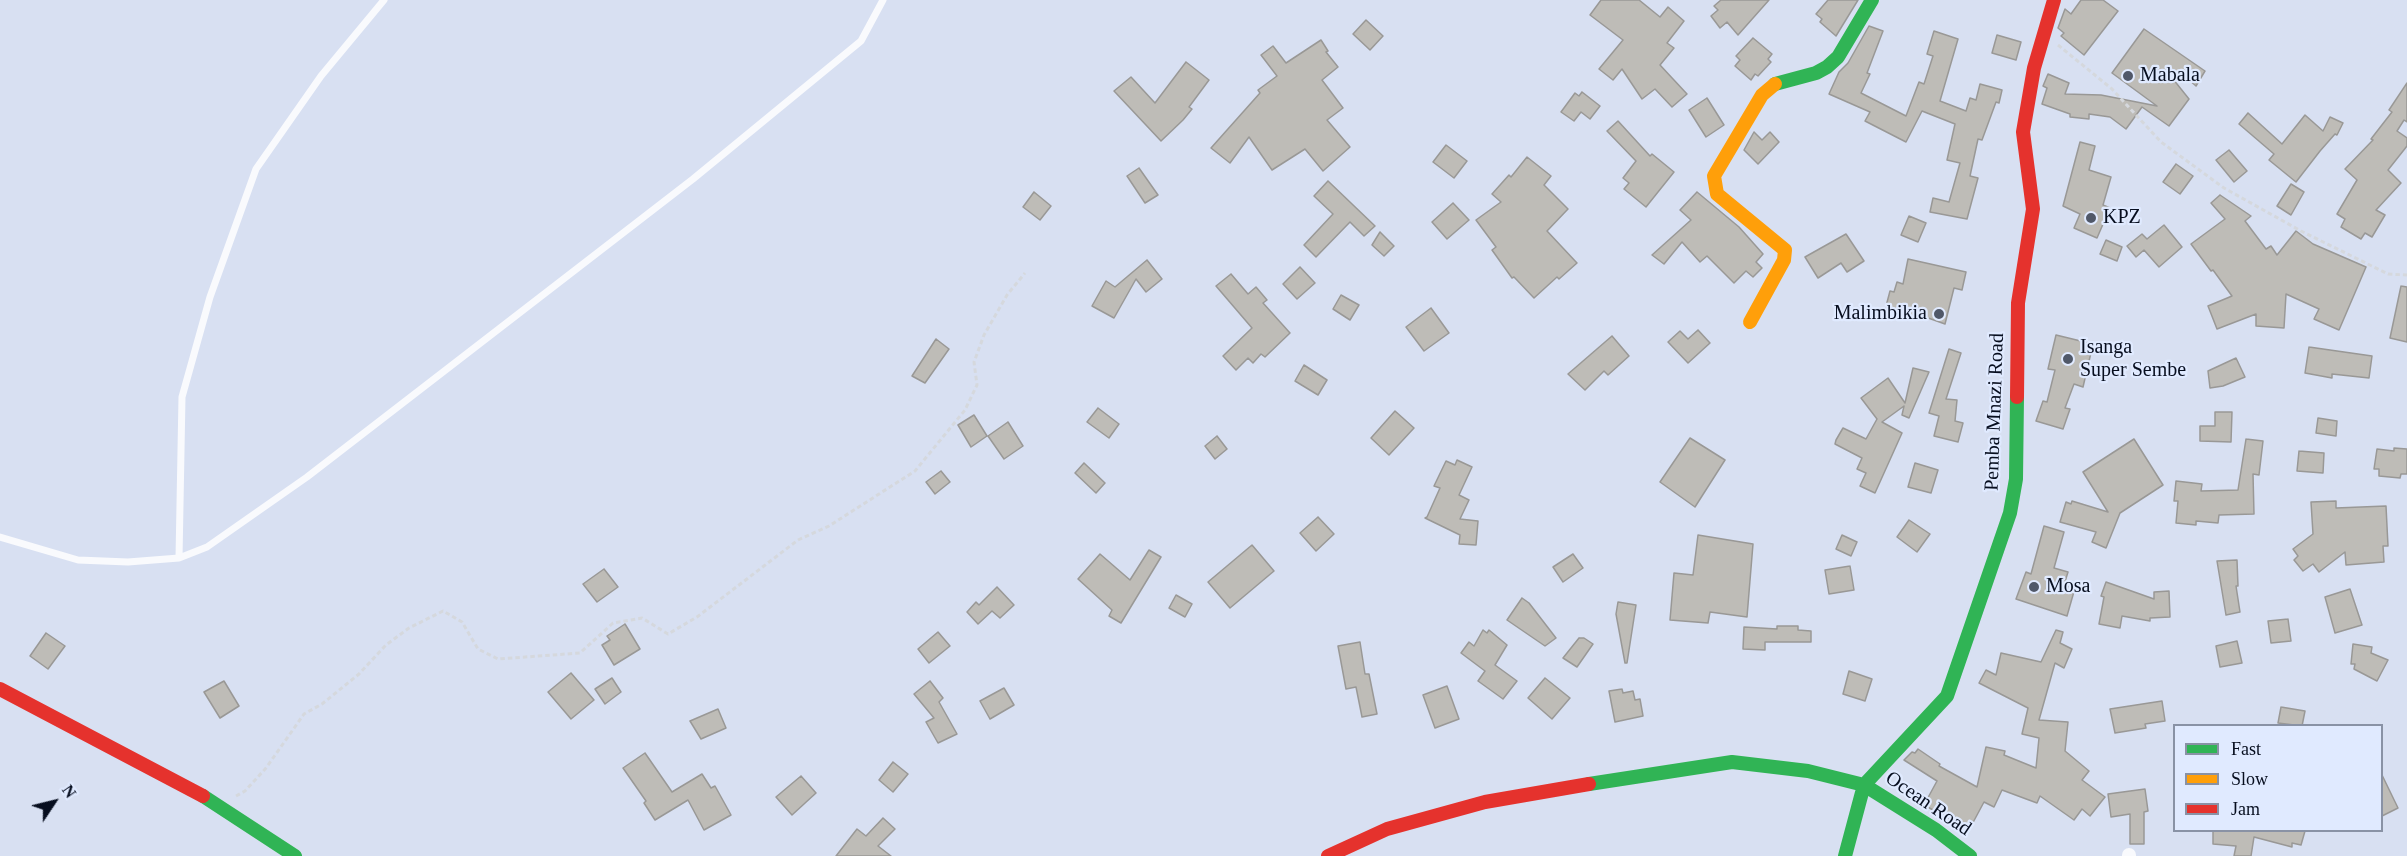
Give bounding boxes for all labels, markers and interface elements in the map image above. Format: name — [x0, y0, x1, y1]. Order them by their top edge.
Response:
place label: Mabala — [2140, 64, 2200, 88]
marker: Mabala — [2121, 69, 2135, 83]
place label: KPZ — [2103, 206, 2141, 230]
marker: KPZ — [2084, 211, 2098, 225]
place label: Malimbikia — [1834, 302, 1927, 326]
marker: Malimbikia — [1932, 307, 1946, 321]
street label: Pemba Mnazi Road — [1980, 333, 2010, 491]
place label: Isanga Super Sembe — [2080, 336, 2186, 383]
marker: Isanga Super Sembe — [2061, 352, 2075, 366]
place label: Mosa — [2046, 575, 2090, 599]
marker: Mosa — [2027, 580, 2041, 594]
legend — [2173, 724, 2383, 832]
text: Fast — [2231, 739, 2261, 759]
street label: Ocean Road — [1881, 767, 1975, 841]
text: Slow — [2231, 769, 2268, 789]
north arrow — [24, 772, 84, 832]
text: N — [59, 782, 79, 801]
text: Jam — [2231, 799, 2260, 819]

